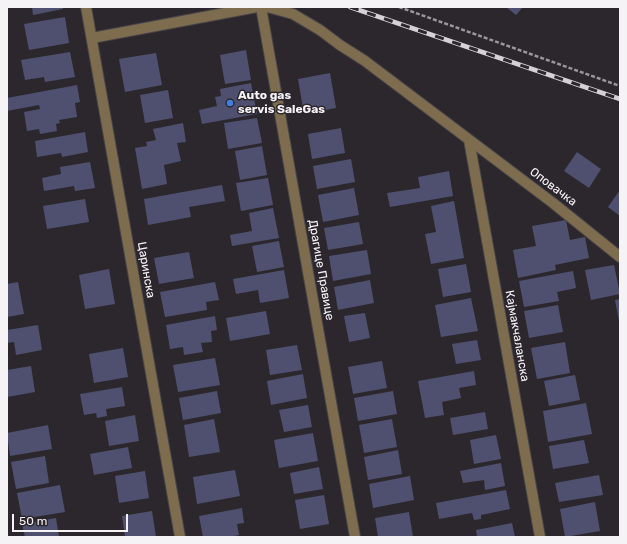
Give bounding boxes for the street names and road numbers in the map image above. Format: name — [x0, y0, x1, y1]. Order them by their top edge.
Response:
street label: Оповачка — [527, 165, 579, 209]
street label: Драгице Правице — [305, 218, 337, 322]
street label: Царинска — [134, 241, 158, 299]
street label: Кајмакчаланска — [502, 289, 532, 383]

